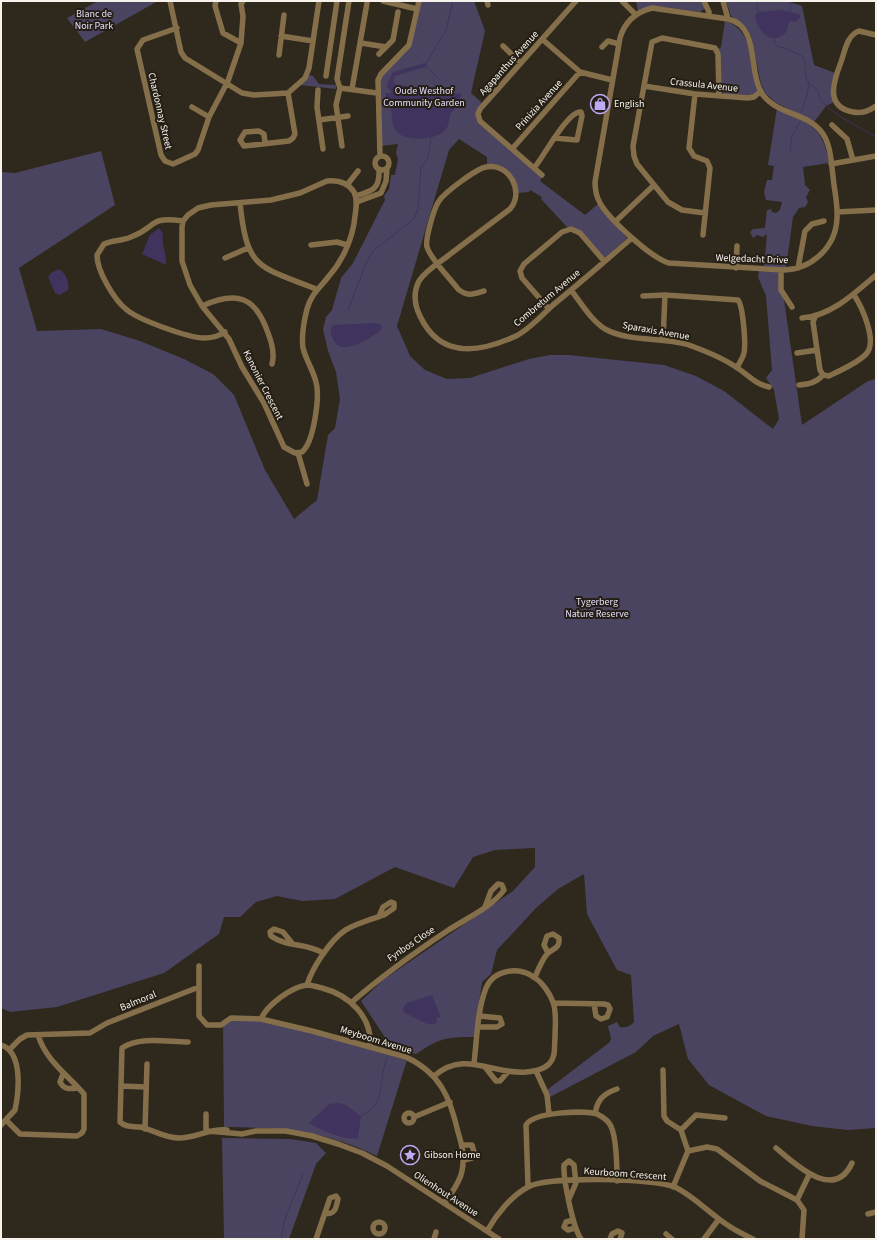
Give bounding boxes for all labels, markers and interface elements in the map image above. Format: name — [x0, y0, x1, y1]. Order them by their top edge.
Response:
park label: Blanc de Noir Park — [75, 7, 113, 33]
street label: Agapanthus Avenue — [476, 28, 542, 98]
street label: Chardonnay Street — [144, 71, 176, 151]
street label: Crassula Avenue — [669, 74, 739, 96]
street label: Prinizia Avenue — [512, 76, 566, 133]
park label: Oude Westhof Community Garden — [383, 84, 465, 110]
shop icon: English — [589, 93, 611, 115]
place label: English — [614, 97, 644, 111]
street label: Welgedacht Drive — [715, 251, 789, 267]
street label: Combretum Avenue — [511, 266, 583, 330]
street label: Sparaxis Avenue — [621, 318, 691, 344]
street label: Kanonier Crescent — [239, 348, 287, 423]
park label: Tygerberg Nature Reserve — [565, 595, 629, 621]
street label: Fynbos Close — [384, 923, 438, 965]
street label: Balmoral — [118, 987, 159, 1015]
street label: Meyboom Avenue — [338, 1022, 414, 1058]
place icon: Gibson Home — [399, 1144, 421, 1166]
place label: Gibson Home — [424, 1148, 480, 1162]
street label: Keurboom Crescent — [583, 1164, 667, 1184]
street label: Olienhout Avenue — [411, 1168, 481, 1220]

